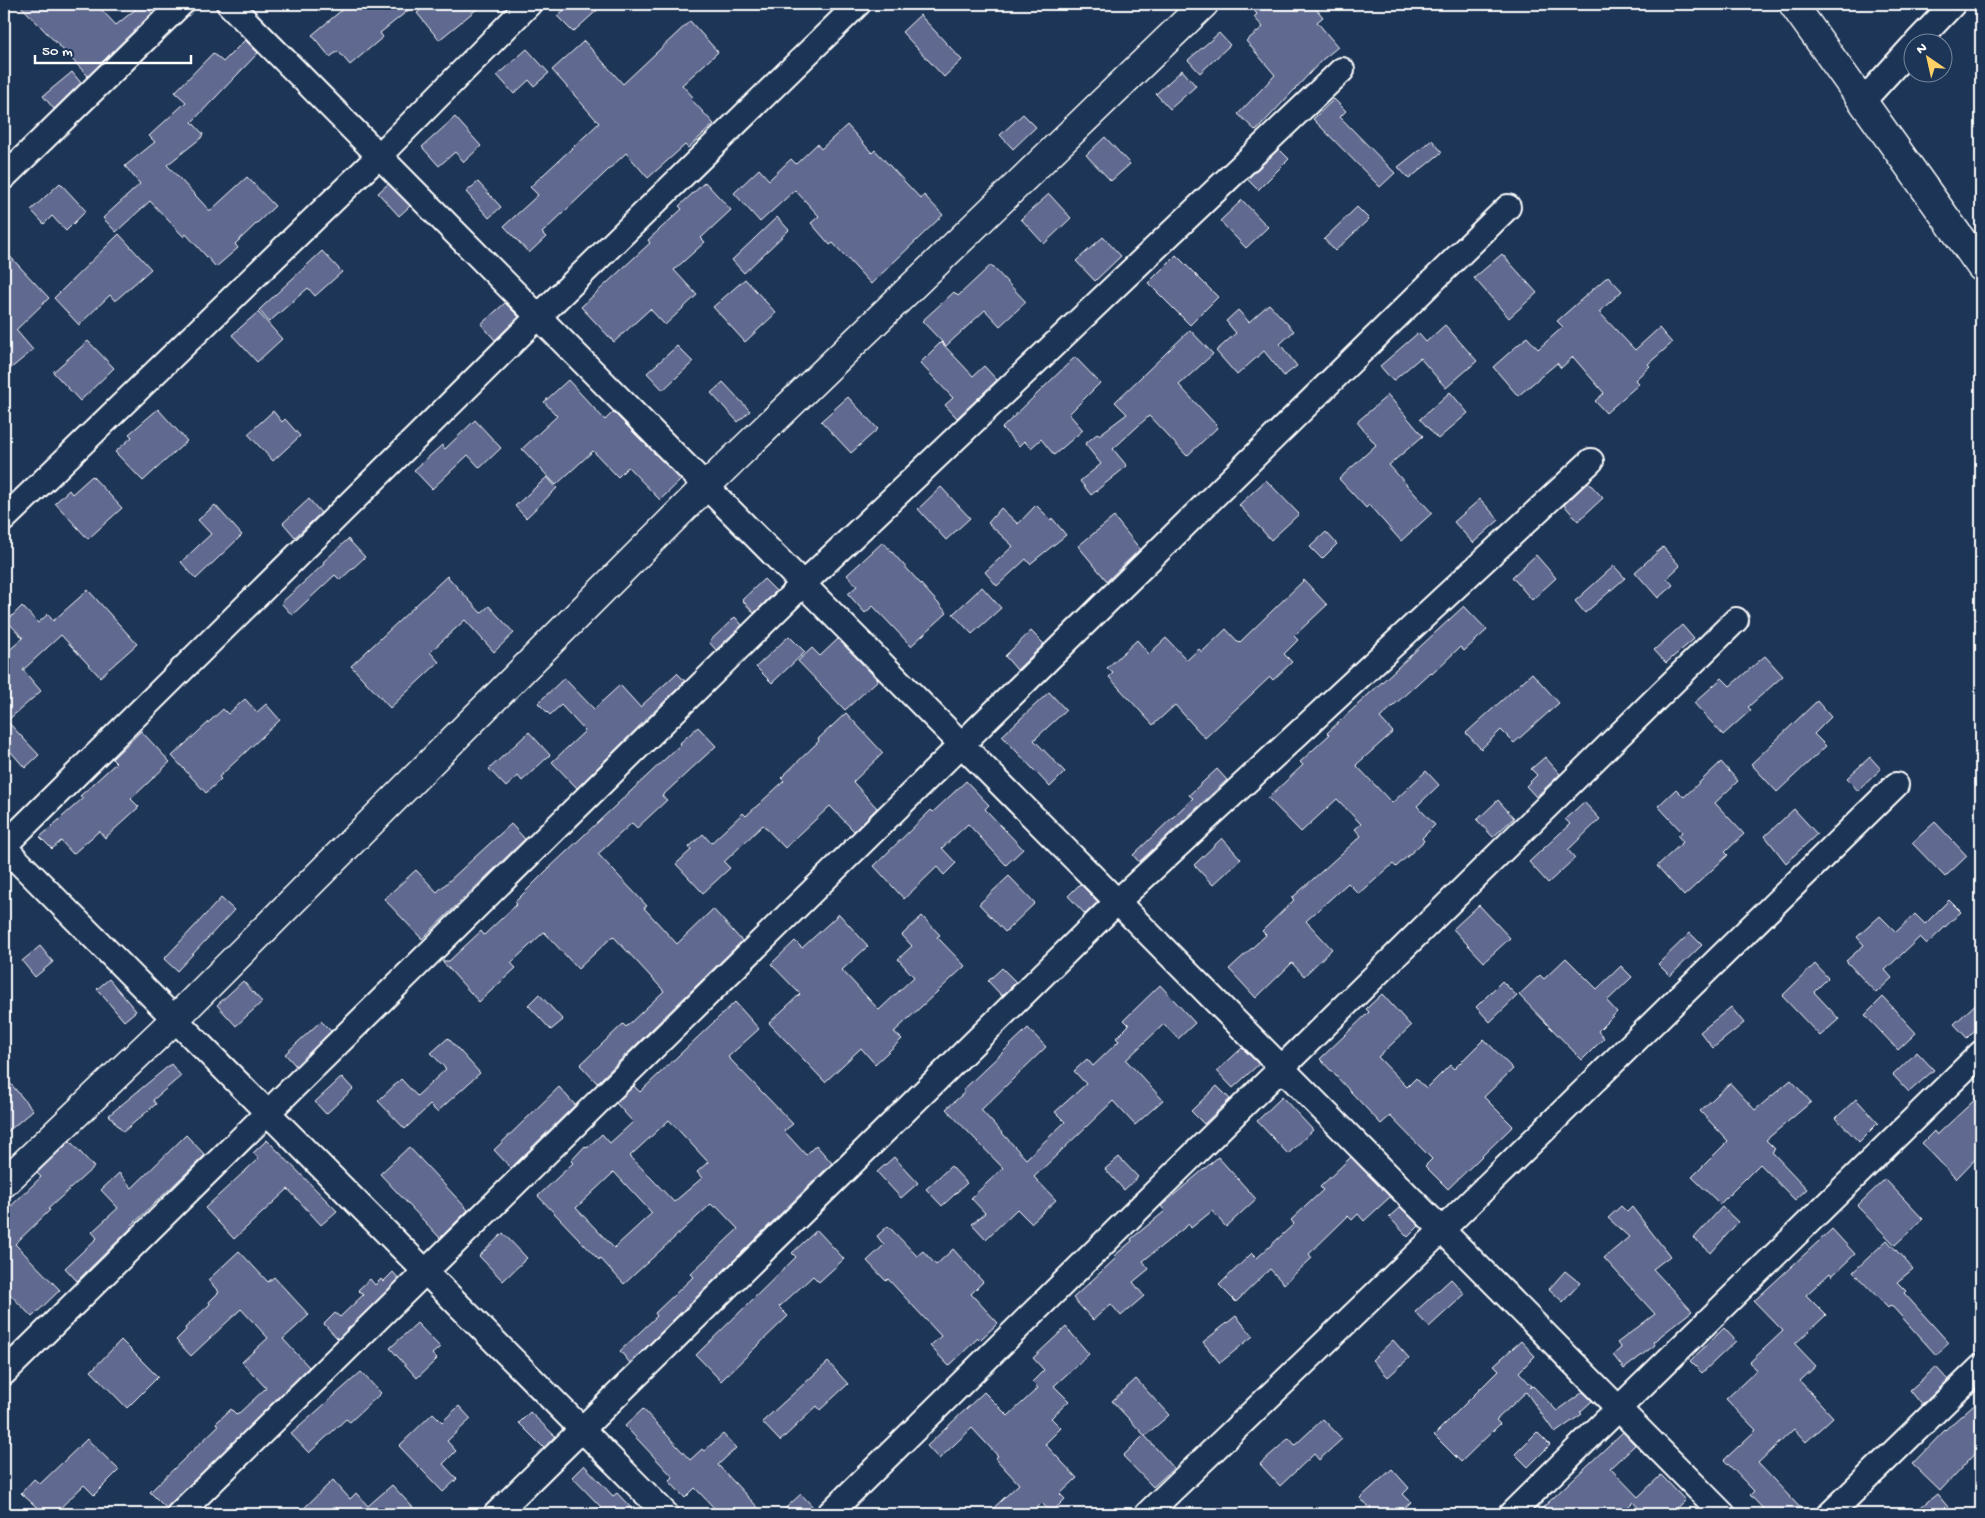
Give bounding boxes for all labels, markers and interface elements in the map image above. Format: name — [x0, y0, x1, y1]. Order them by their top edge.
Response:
scale bar — [35, 32, 191, 64]
north arrow — [1902, 32, 1952, 82]
text: N — [1914, 40, 1931, 59]
text: 50 m — [42, 43, 73, 61]

